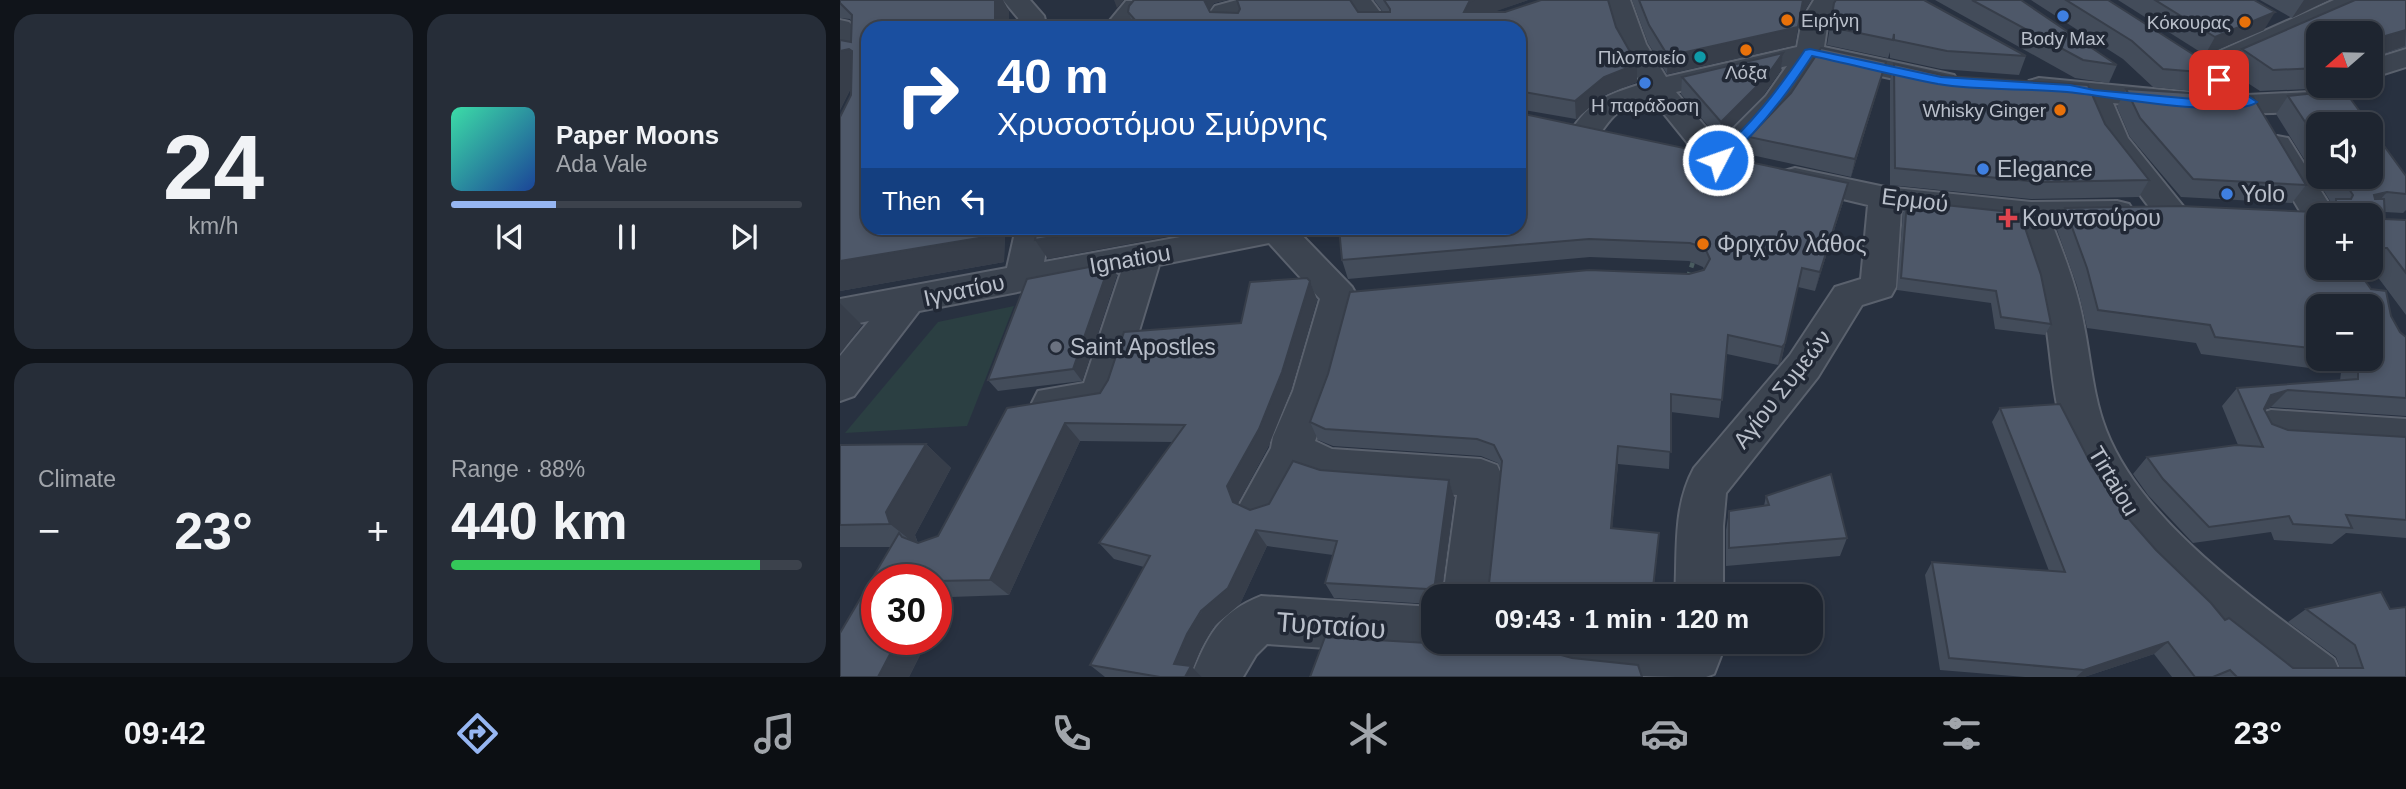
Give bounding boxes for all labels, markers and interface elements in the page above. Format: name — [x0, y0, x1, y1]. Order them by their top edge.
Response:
marker: Body Max — [2055, 8, 2071, 24]
place label: Ειρήνη — [1801, 10, 1859, 31]
marker: Ειρήνη — [1779, 12, 1795, 28]
place label: Κόκουρας — [2147, 12, 2231, 33]
marker: Κόκουρας — [2237, 14, 2253, 30]
north arrow — [2306, 21, 2384, 98]
map controls — [2306, 21, 2383, 371]
place label: Body Max — [2021, 28, 2106, 49]
marker: Λόξα — [1738, 42, 1754, 58]
place label: Πιλοποιείο — [1598, 47, 1686, 68]
icon: right — [882, 49, 973, 140]
text: 40 m — [997, 49, 1109, 103]
marker: Πιλοποιείο — [1692, 49, 1708, 65]
pin — [2189, 50, 2249, 110]
icon: arrive — [2200, 61, 2238, 99]
place label: Λόξα — [1725, 62, 1767, 83]
marker: Η παράδοση — [1637, 75, 1653, 91]
place label: Η παράδοση — [1591, 95, 1699, 116]
place label: Whisky Ginger — [1922, 100, 2047, 121]
marker: Whisky Ginger — [2052, 102, 2068, 118]
text: Χρυσοστόμου Σμύρνης — [997, 106, 1328, 142]
button: sound — [2306, 112, 2383, 189]
text: 24 — [163, 117, 264, 218]
text: Paper Moons — [556, 120, 719, 150]
position arrow — [1681, 123, 1755, 197]
text: Ada Vale — [556, 151, 648, 177]
place label: Elegance — [1997, 156, 2093, 182]
marker: Elegance — [1975, 161, 1991, 177]
place label: Yolo — [2241, 181, 2285, 207]
icon: left — [955, 182, 993, 220]
street label: Ερμού — [1880, 183, 1950, 217]
text: Then — [882, 186, 941, 216]
marker: Yolo — [2219, 186, 2235, 202]
button: + — [2306, 203, 2383, 280]
place label: Κουντσούρου — [2022, 205, 2161, 231]
marker: Κουντσούρου — [2000, 210, 2016, 226]
text: km/h — [189, 213, 238, 239]
icon: previous — [491, 218, 529, 256]
icon: pause — [608, 218, 646, 256]
icon: next — [725, 218, 763, 256]
place label: Φριχτόν λάθος — [1717, 231, 1867, 257]
marker: Φριχτόν λάθος — [1695, 236, 1711, 252]
street label: Ignatiou — [1087, 239, 1173, 279]
street label: Ιγνατίου — [921, 269, 1007, 311]
button: − — [2306, 294, 2383, 371]
street label: Αγίου Συμεών — [1728, 325, 1836, 453]
place label: Saint Apostles — [1070, 334, 1216, 360]
marker: Saint Apostles — [1048, 339, 1064, 355]
street label: Tirtaiou — [2083, 442, 2145, 520]
text: Range · 88% — [451, 456, 585, 482]
text: Climate — [38, 466, 116, 492]
text: 440 km — [451, 492, 627, 550]
text: 23° — [174, 502, 253, 560]
text: − — [38, 510, 60, 552]
text: + — [367, 510, 389, 552]
speed limit sign: 30 — [861, 564, 952, 655]
text: 09:43 · 1 min · 120 m — [1495, 604, 1749, 634]
street label: Τυρταίου — [1275, 606, 1387, 645]
icon: directions — [453, 709, 502, 758]
icon: music — [750, 709, 799, 758]
icon: phone — [1047, 709, 1096, 758]
icon: climate — [1344, 709, 1393, 758]
icon: car — [1640, 709, 1689, 758]
icon: filters — [1937, 709, 1986, 758]
text: 09:42 — [124, 715, 206, 751]
text: 23° — [2234, 715, 2282, 751]

